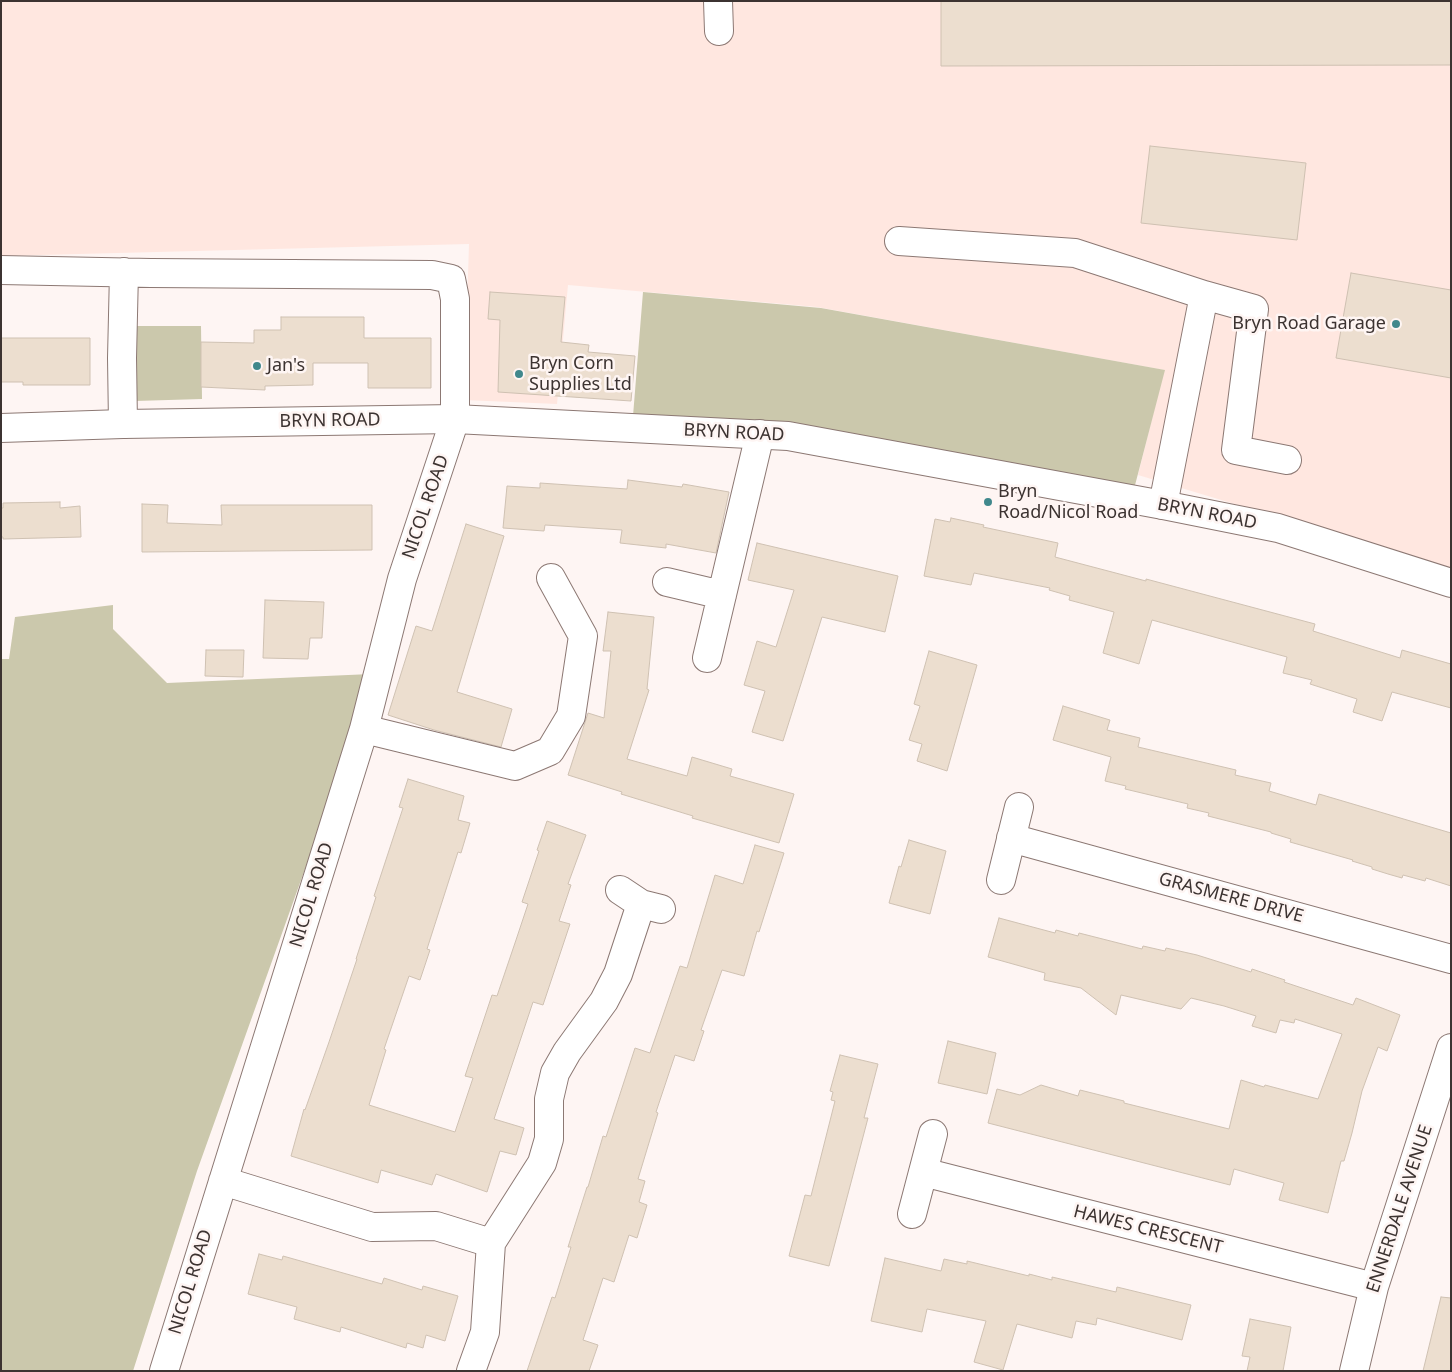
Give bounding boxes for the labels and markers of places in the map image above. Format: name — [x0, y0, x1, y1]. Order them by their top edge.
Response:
place label: Bryn Road Garage — [1232, 313, 1386, 335]
marker: Bryn Road Garage — [1390, 318, 1402, 330]
place label: Bryn Corn Supplies Ltd — [529, 353, 632, 396]
place label: Jan's — [267, 355, 305, 377]
marker: Jan's — [251, 360, 263, 372]
marker: Bryn Corn Supplies Ltd — [513, 368, 525, 380]
place label: Bryn Road/Nicol Road — [998, 481, 1138, 524]
marker: Bryn Road/Nicol Road — [982, 496, 994, 508]

